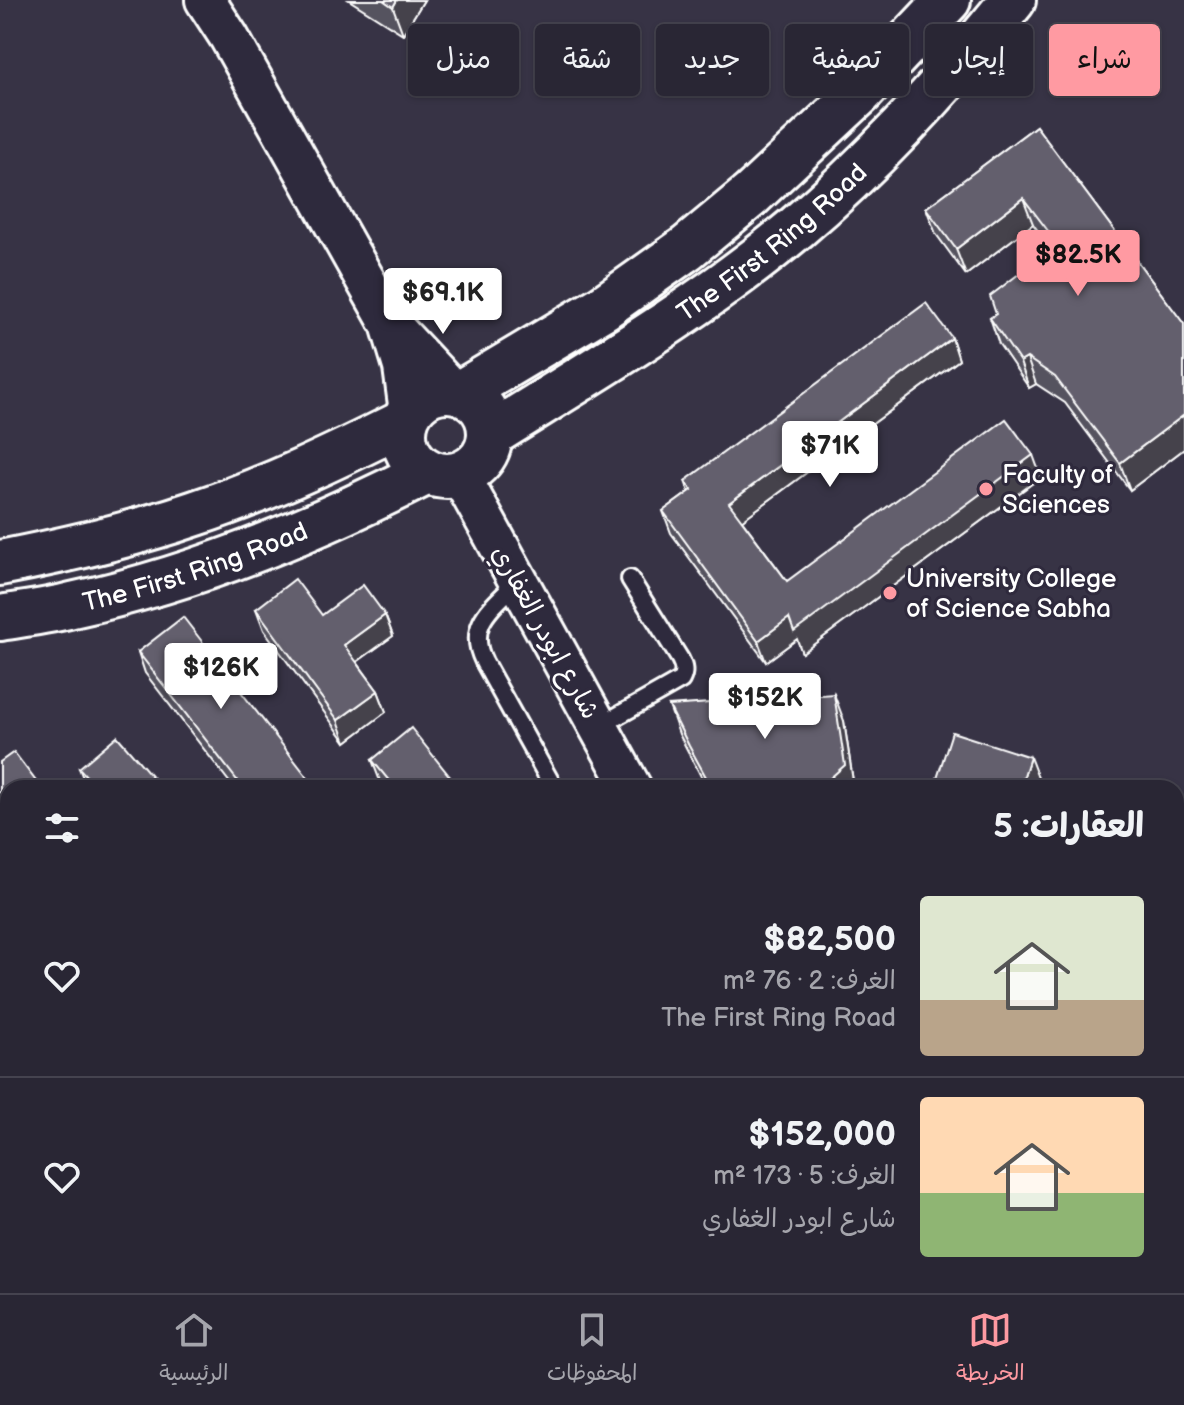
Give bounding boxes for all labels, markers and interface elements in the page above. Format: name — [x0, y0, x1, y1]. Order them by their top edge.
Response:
chip: منزل — [408, 24, 519, 96]
chip: شقة — [535, 24, 640, 96]
chip: جديد — [656, 24, 769, 96]
chip: تصفية — [785, 24, 909, 96]
chip: إيجار — [925, 24, 1033, 96]
chip: شراء — [1049, 24, 1160, 96]
street label: The First Ring Road — [672, 158, 874, 329]
pin: $82.5K — [1013, 230, 1143, 298]
text: $82.5K — [1035, 240, 1121, 271]
pin: $69.1K — [378, 268, 508, 336]
text: $69.1K — [402, 278, 484, 309]
pin: $71K — [783, 421, 877, 489]
text: $71K — [800, 431, 860, 462]
place label: Faculty of Sciences — [1002, 460, 1113, 521]
marker: Faculty of Sciences — [977, 480, 995, 498]
street label: The First Ring Road — [80, 516, 312, 619]
street label: شارع ابودر الغفاري — [482, 540, 605, 726]
place label: University College of Science Sabha — [906, 564, 1116, 625]
marker: University College of Science Sabha — [881, 584, 899, 602]
pin: $126K — [165, 643, 277, 711]
text: $126K — [182, 653, 260, 684]
pin: $152K — [709, 673, 821, 741]
text: $152K — [727, 683, 803, 714]
icon: filters — [40, 806, 84, 850]
text: العقارات: 5 — [993, 806, 1144, 847]
text: $82,500 — [763, 919, 896, 960]
icon: home — [984, 928, 1080, 1024]
icon: heart — [40, 954, 84, 998]
text: الغرف: 2 · 76 m² — [723, 966, 896, 997]
text: The First Ring Road — [661, 1003, 896, 1034]
text: $152,000 — [748, 1114, 896, 1155]
icon: home — [984, 1129, 1080, 1225]
icon: heart — [40, 1155, 84, 1199]
text: الغرف: 5 · 173 m² — [713, 1161, 896, 1192]
text: شارع ابودر الغفاري — [702, 1204, 896, 1235]
tab: الرئيسية — [159, 1308, 228, 1392]
tab: المحفوظات — [547, 1308, 638, 1392]
tab: الخريطة — [956, 1308, 1025, 1392]

